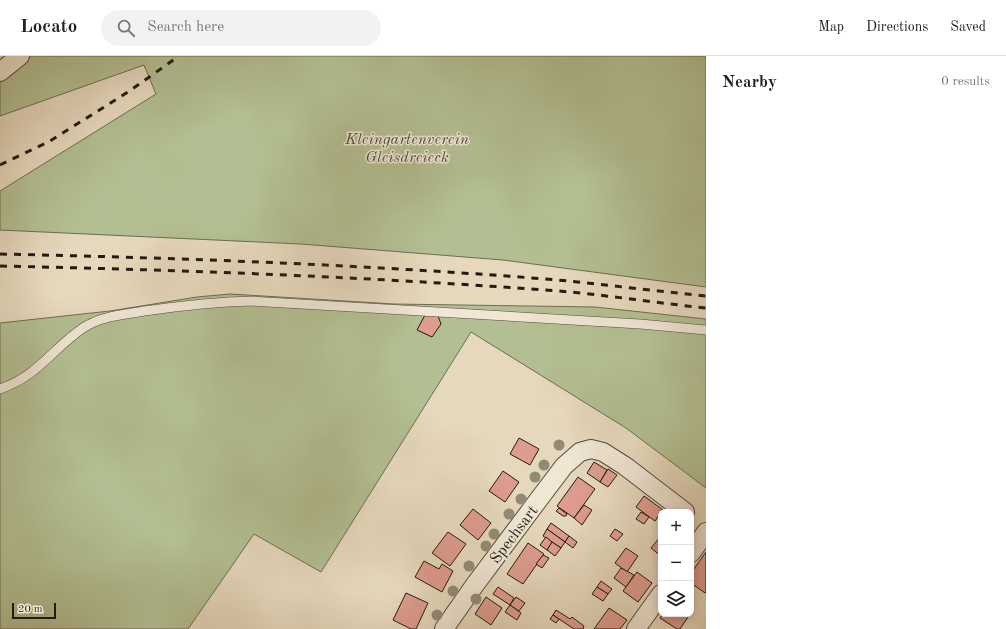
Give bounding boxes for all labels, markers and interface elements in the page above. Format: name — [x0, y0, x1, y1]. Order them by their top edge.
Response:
search box — [101, 10, 381, 46]
icon: search — [115, 17, 137, 39]
text: Locato — [20, 18, 77, 37]
text: Search here — [147, 20, 224, 35]
text: Map — [818, 20, 844, 34]
text: Directions — [866, 20, 928, 34]
text: Saved — [950, 20, 986, 34]
text: Nearby — [722, 74, 777, 91]
text: 0 results — [941, 75, 990, 88]
park label: Kleingartenverein Gleisdreieck — [344, 132, 469, 166]
street label: Spechsart — [488, 503, 542, 567]
map controls — [658, 509, 694, 617]
button: + — [658, 509, 694, 545]
button: − — [658, 545, 694, 581]
button: layers — [658, 581, 694, 617]
scale bar — [12, 601, 56, 620]
text: 20 m — [18, 604, 43, 615]

